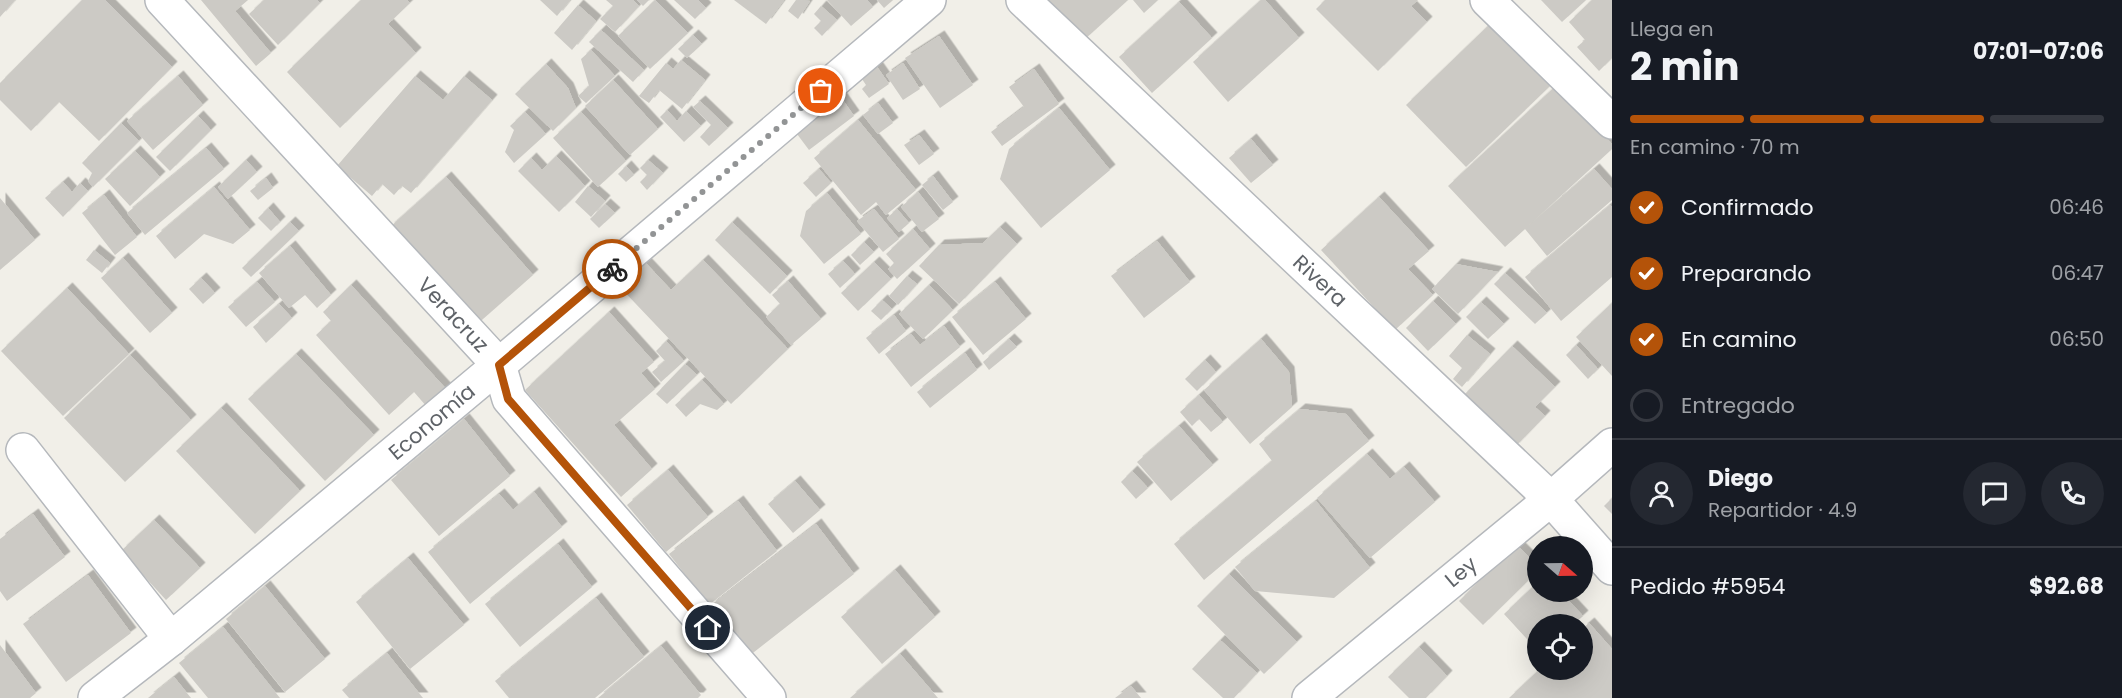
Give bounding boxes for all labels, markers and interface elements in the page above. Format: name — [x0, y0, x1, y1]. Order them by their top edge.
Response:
text: Llega en — [1630, 15, 1714, 43]
text: 07:01–07:06 — [1973, 36, 2104, 67]
text: 2 min — [1630, 39, 1740, 94]
pin — [795, 65, 846, 116]
icon: bag — [804, 74, 837, 107]
text: En camino · 70 m — [1630, 133, 1800, 161]
icon: check — [1630, 191, 1663, 224]
text: Confirmado — [1681, 192, 1814, 223]
text: 06:46 — [2049, 193, 2104, 221]
courier — [582, 239, 642, 299]
street label: Rivera — [1287, 248, 1354, 313]
icon: bike — [596, 253, 629, 286]
icon: check — [1630, 257, 1663, 290]
text: Preparando — [1681, 258, 1811, 289]
text: 06:47 — [2051, 259, 2104, 287]
street label: Veracruz — [411, 271, 496, 358]
icon: check — [1630, 323, 1663, 356]
text: En camino — [1681, 324, 1797, 355]
text: 06:50 — [2049, 325, 2104, 353]
street label: Economía — [382, 377, 481, 466]
text: Entregado — [1681, 390, 1795, 421]
button: person — [1630, 462, 1693, 525]
button: chat — [1963, 462, 2026, 525]
button: phone — [2041, 462, 2104, 525]
text: Diego — [1708, 463, 1773, 494]
text: Repartidor · 4.9 — [1708, 496, 1857, 524]
north arrow — [1527, 536, 1593, 602]
map controls — [1527, 536, 1593, 680]
street label: Ley — [1438, 549, 1483, 594]
text: Pedido #5954 — [1630, 571, 1785, 602]
text: $92.68 — [2029, 571, 2104, 602]
pin — [682, 602, 733, 653]
icon: home — [691, 611, 724, 644]
button: locate — [1527, 614, 1593, 680]

